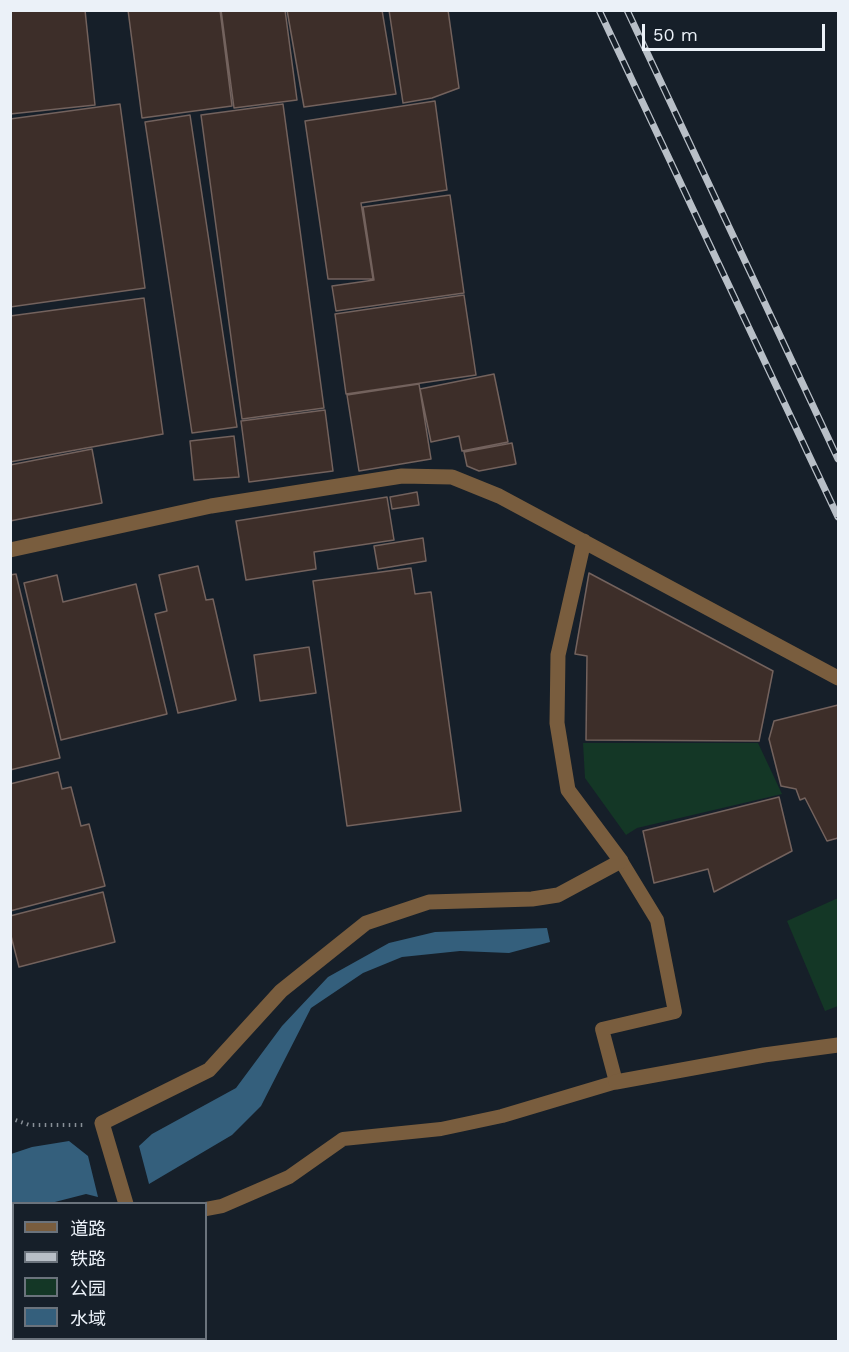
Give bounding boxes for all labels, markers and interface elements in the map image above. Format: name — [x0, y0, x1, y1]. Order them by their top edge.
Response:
scale bar — [645, 12, 828, 50]
text: 50 m — [653, 24, 698, 45]
legend — [12, 1202, 207, 1340]
text: 道路 — [70, 1218, 106, 1239]
text: 铁路 — [70, 1248, 106, 1269]
text: 公园 — [70, 1278, 106, 1299]
text: 水域 — [70, 1308, 106, 1329]

